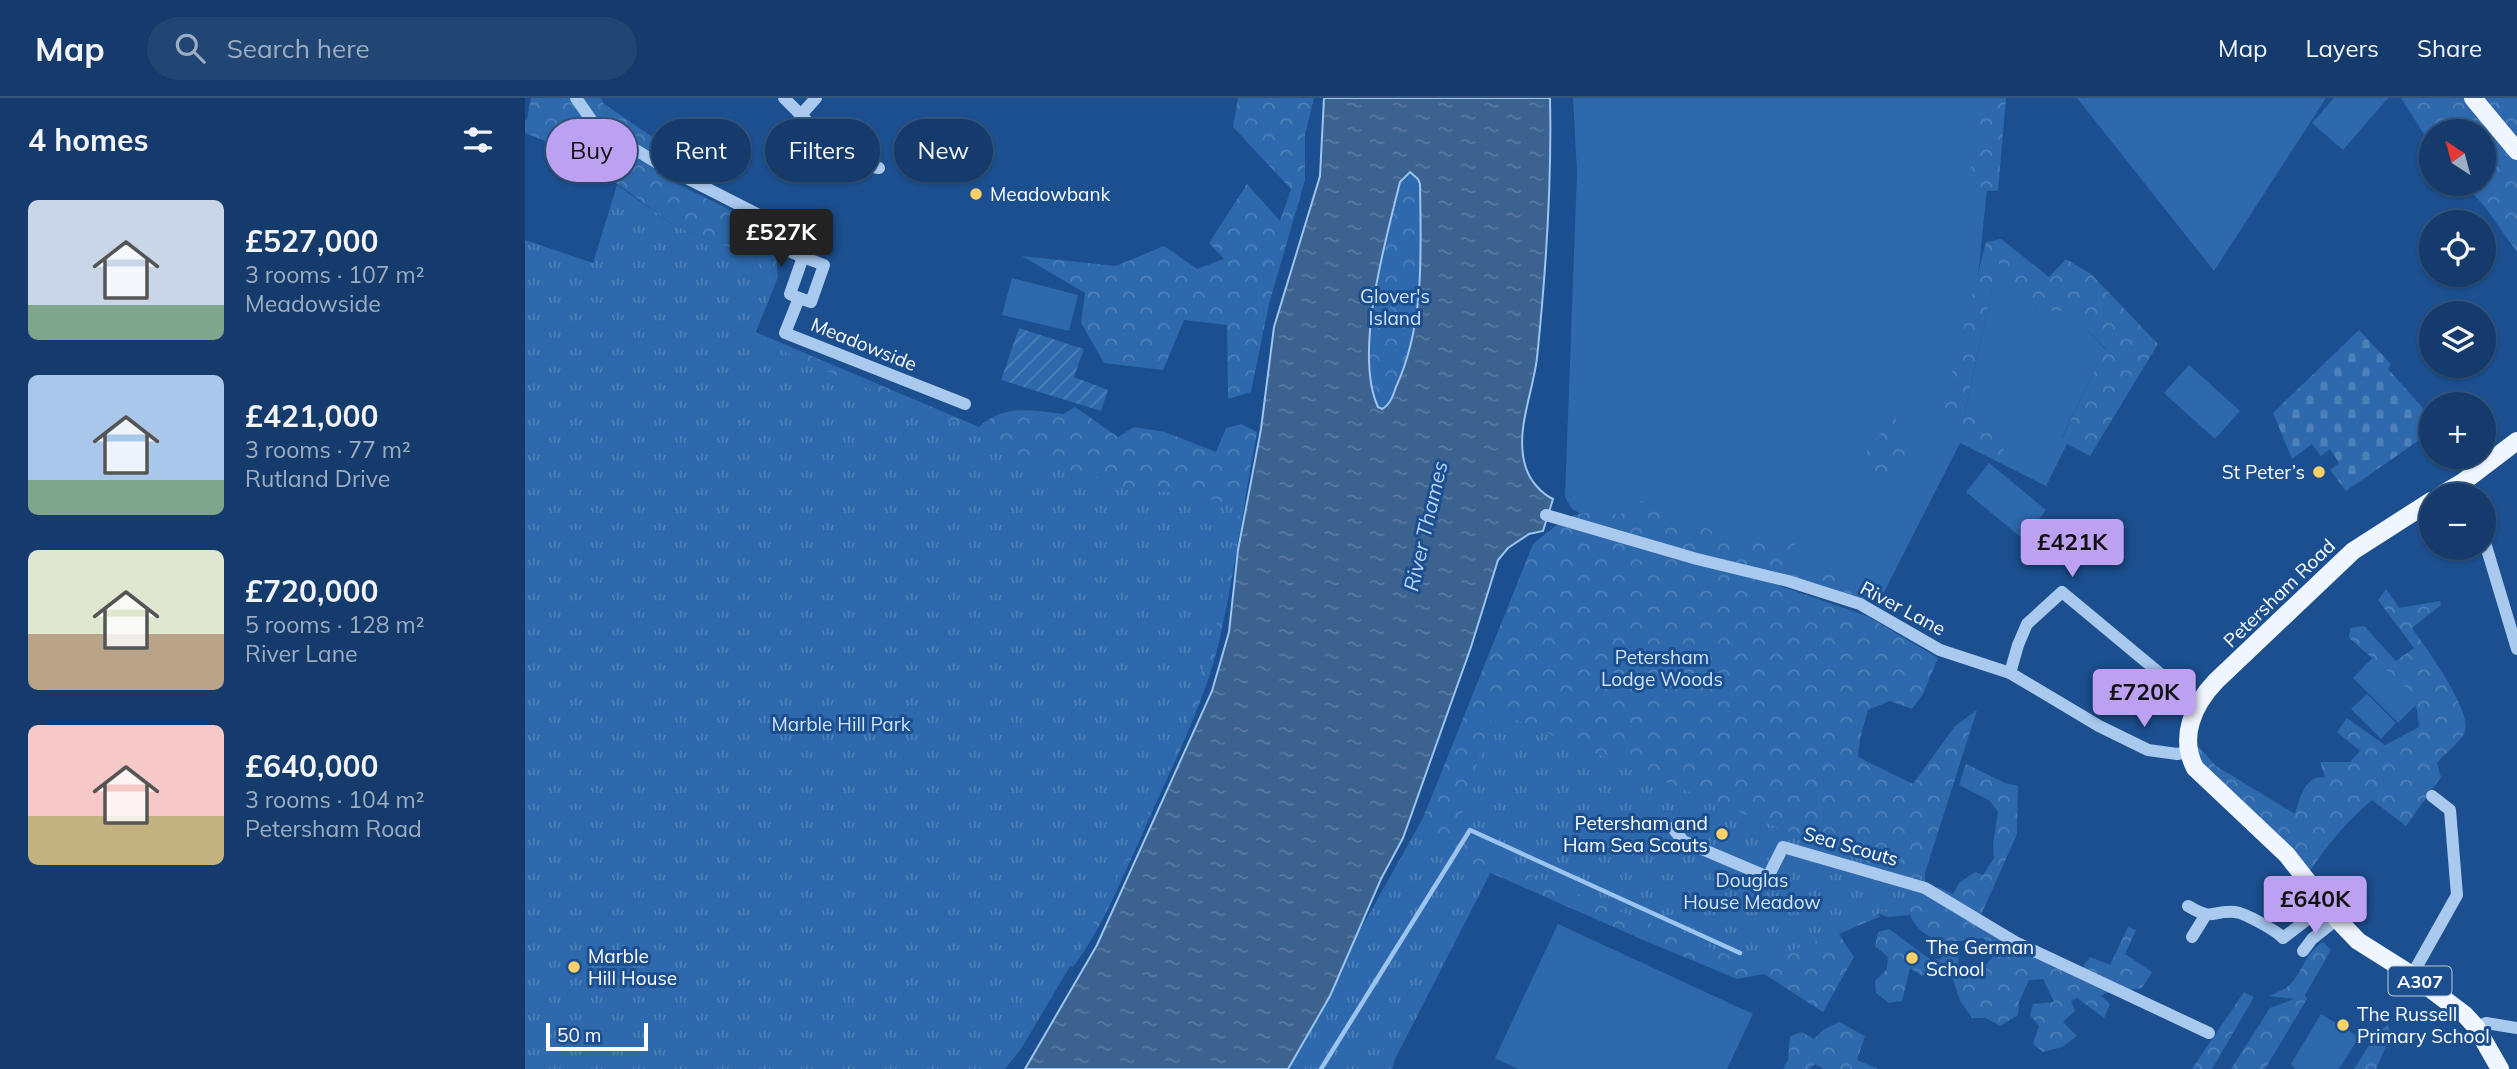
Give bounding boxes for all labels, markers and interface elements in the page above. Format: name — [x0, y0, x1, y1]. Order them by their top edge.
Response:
search box — [147, 17, 637, 80]
text: Map — [35, 28, 105, 69]
icon: search — [171, 29, 209, 67]
text: Search here — [227, 32, 370, 65]
text: Map — [2218, 33, 2267, 63]
text: Layers — [2305, 33, 2379, 63]
text: Share — [2417, 33, 2482, 63]
chip: Buy — [546, 119, 637, 182]
chip: Rent — [651, 119, 751, 182]
chip: Filters — [765, 119, 880, 182]
chip: New — [894, 119, 993, 182]
north arrow — [2419, 119, 2495, 196]
map controls — [2419, 119, 2496, 560]
text: 4 homes — [28, 121, 149, 159]
icon: filters — [459, 121, 497, 159]
place label: Meadowbank — [990, 182, 1111, 206]
marker: Meadowbank — [968, 186, 984, 202]
pin: £527K — [732, 209, 830, 269]
button: locate — [2419, 210, 2496, 287]
text: £527K — [746, 217, 816, 246]
text: £527,000 — [245, 222, 378, 260]
icon: home — [84, 228, 168, 312]
text: 3 rooms · 107 m² — [245, 260, 425, 289]
park label: Glover's Island — [1360, 284, 1430, 330]
text: Meadowside — [245, 289, 381, 318]
button: layers — [2419, 301, 2496, 378]
street label: Meadowside — [808, 312, 920, 376]
button: + — [2419, 392, 2496, 469]
text: £421,000 — [245, 397, 378, 435]
icon: home — [84, 403, 168, 487]
text: 3 rooms · 77 m² — [245, 435, 411, 464]
water label: River Thames — [1397, 458, 1453, 594]
place label: St Peter’s — [2222, 460, 2305, 484]
text: Rutland Drive — [245, 464, 390, 493]
marker: St Peter’s — [2311, 464, 2327, 480]
button: − — [2419, 483, 2496, 560]
pin: £421K — [2023, 519, 2121, 579]
text: £421K — [2037, 527, 2107, 556]
street label: Petersham Road — [2218, 534, 2340, 652]
text: £720,000 — [245, 572, 378, 610]
street label: River Lane — [1856, 576, 1950, 640]
icon: home — [84, 578, 168, 662]
text: 5 rooms · 128 m² — [245, 610, 425, 639]
text: River Lane — [245, 639, 358, 668]
park label: Petersham Lodge Woods — [1601, 645, 1723, 691]
pin: £720K — [2095, 670, 2193, 729]
text: £720K — [2109, 677, 2179, 706]
park label: Marble Hill Park — [772, 712, 911, 736]
text: £640,000 — [245, 747, 378, 785]
icon: home — [84, 753, 168, 837]
text: 3 rooms · 104 m² — [245, 785, 425, 814]
place label: Petersham and Ham Sea Scouts — [1563, 811, 1708, 857]
text: Petersham Road — [245, 814, 422, 843]
street label: Sea Scouts — [1801, 821, 1901, 871]
marker: Petersham and Ham Sea Scouts — [1714, 826, 1730, 842]
park label: Douglas House Meadow — [1683, 868, 1821, 914]
pin: £640K — [2266, 876, 2364, 936]
text: £640K — [2280, 884, 2350, 913]
place label: The German School — [1926, 935, 2034, 981]
place label: Marble Hill House — [588, 944, 677, 990]
marker: The German School — [1904, 950, 1920, 966]
marker: Marble Hill House — [566, 959, 582, 975]
road number: A307 — [2389, 966, 2451, 996]
place label: The Russell Primary School — [2357, 1002, 2490, 1048]
marker: The Russell Primary School — [2335, 1017, 2351, 1033]
scale bar — [546, 1020, 647, 1052]
text: 50 m — [557, 1023, 601, 1047]

